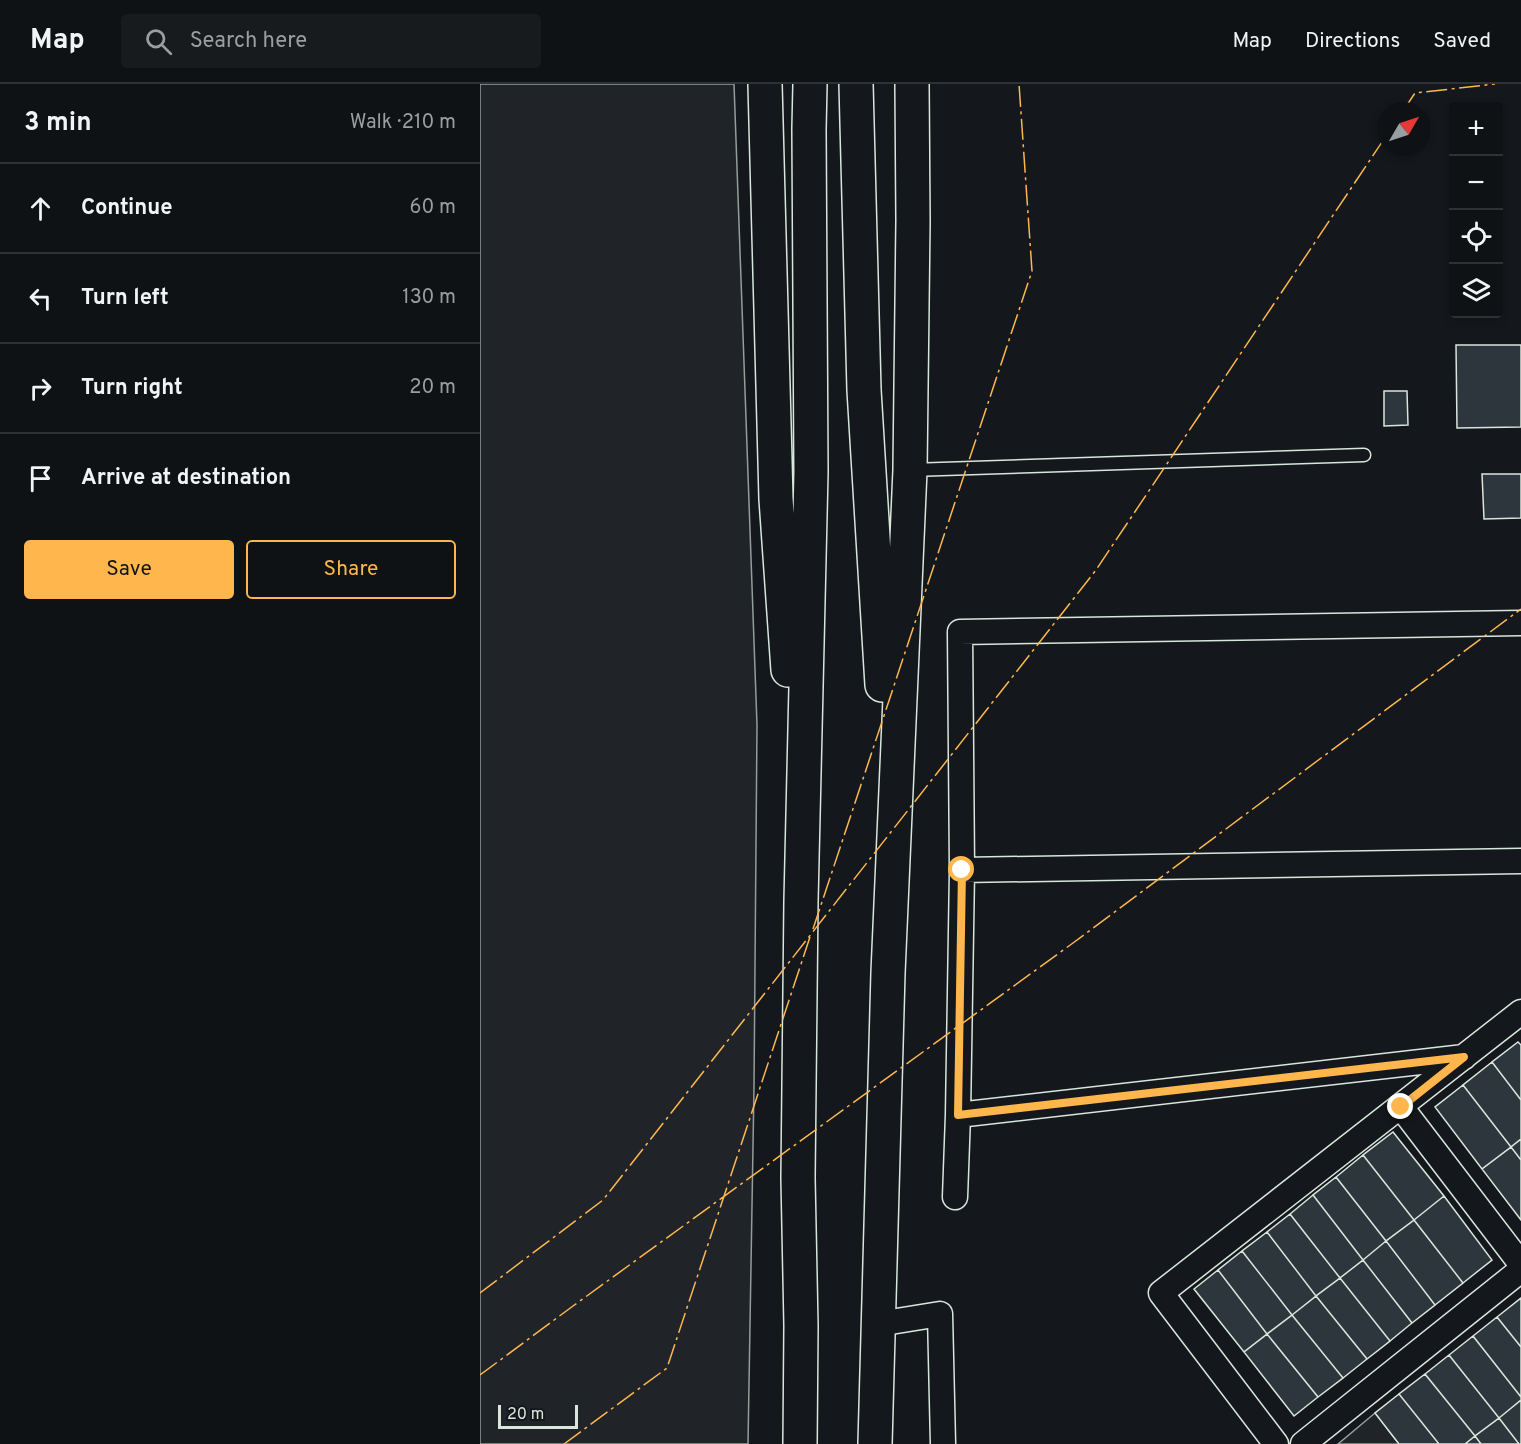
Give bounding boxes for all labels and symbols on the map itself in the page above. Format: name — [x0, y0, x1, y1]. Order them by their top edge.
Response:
north arrow — [1377, 102, 1431, 156]
route start — [948, 856, 974, 882]
route end — [1387, 1093, 1413, 1119]
scale bar — [498, 1402, 578, 1430]

